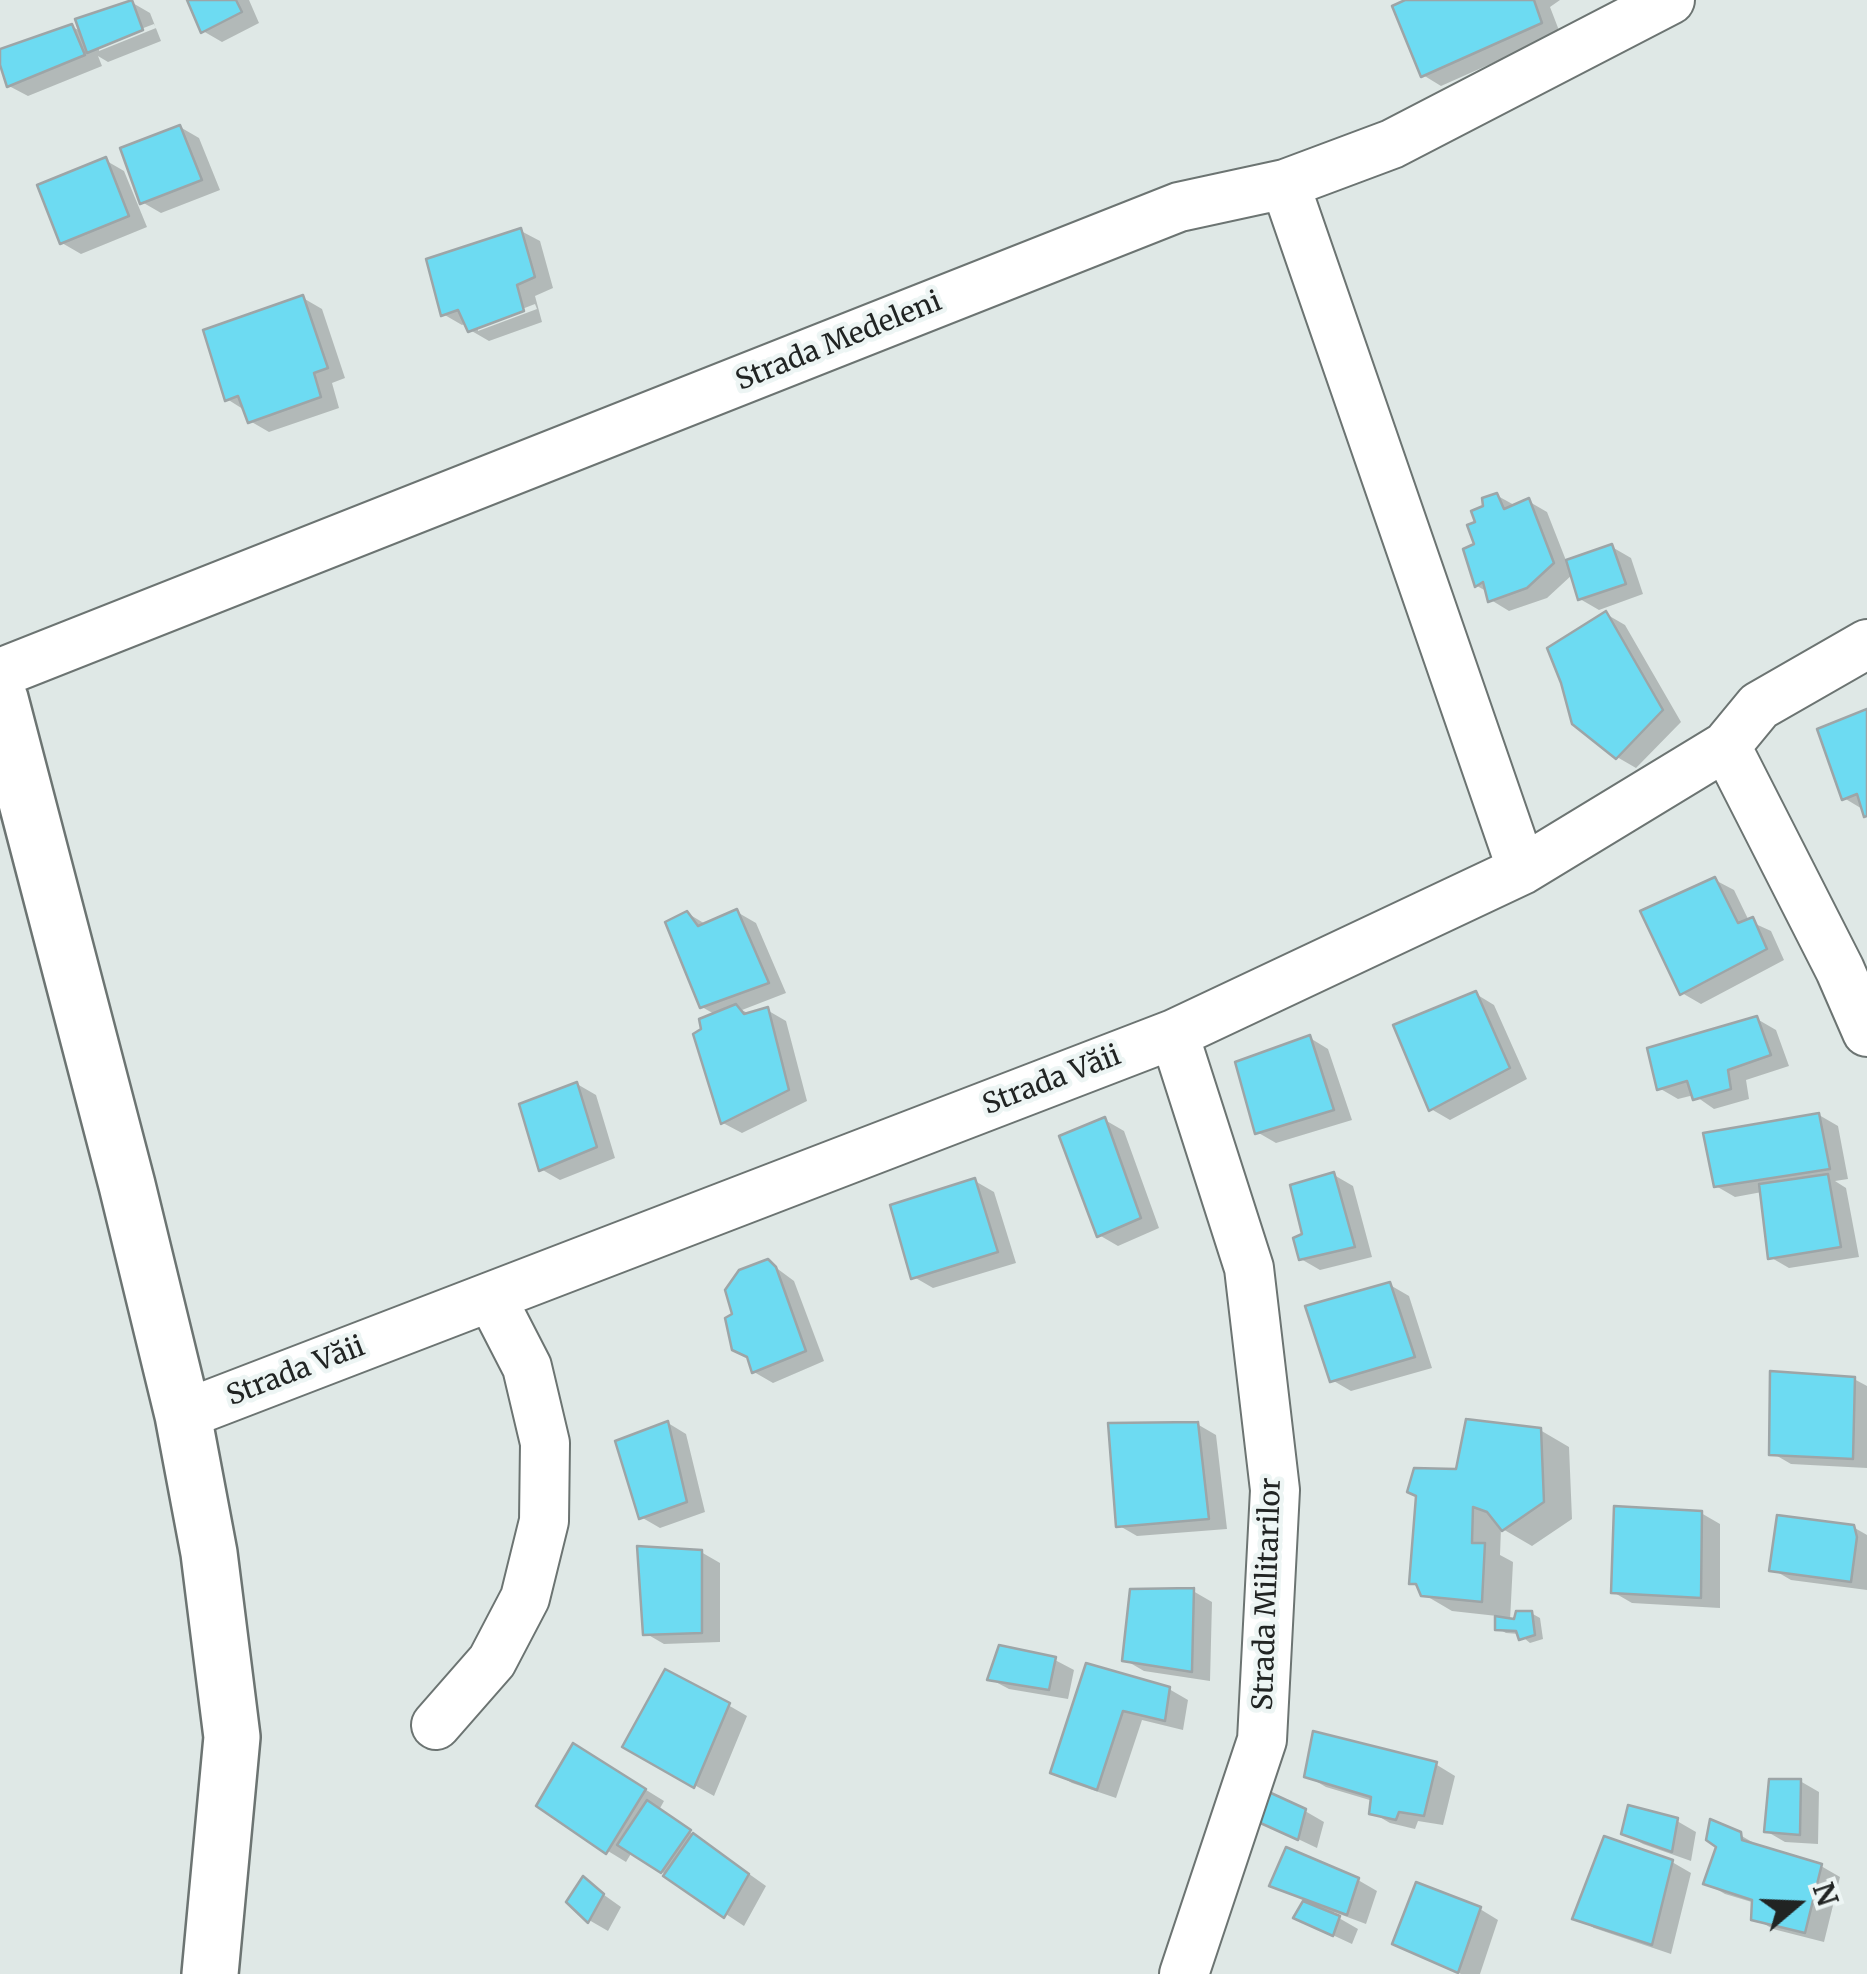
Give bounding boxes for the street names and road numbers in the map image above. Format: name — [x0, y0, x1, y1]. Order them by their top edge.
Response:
street label: Strada Medeleni — [731, 285, 947, 399]
street label: Strada Văii — [978, 1039, 1126, 1123]
street label: Strada Văii — [222, 1330, 370, 1414]
street label: Strada Militarilor — [1247, 1477, 1289, 1711]

